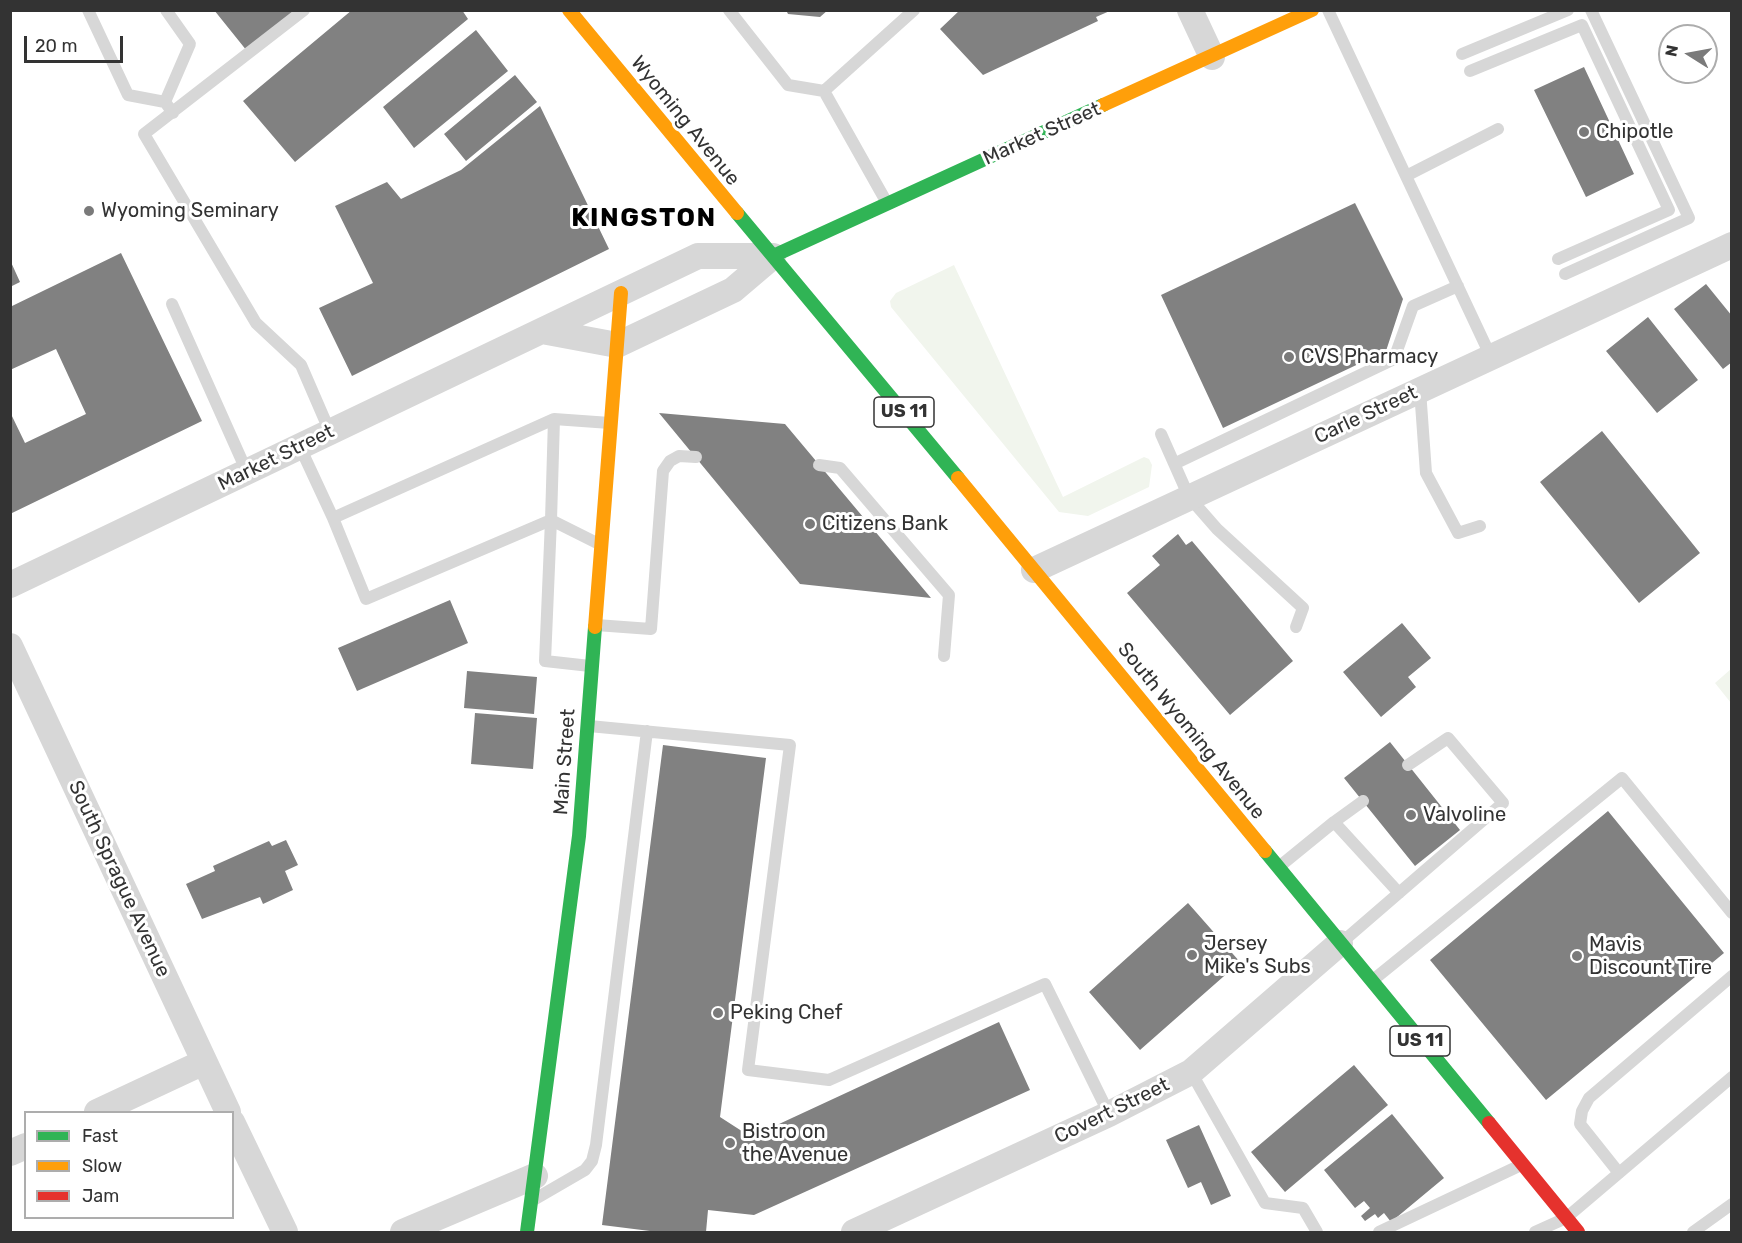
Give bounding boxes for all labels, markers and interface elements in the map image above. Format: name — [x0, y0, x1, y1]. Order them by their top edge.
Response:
scale bar — [27, 24, 126, 62]
north arrow — [1658, 24, 1718, 84]
text: 20 m — [35, 35, 77, 57]
text: N — [1661, 43, 1682, 58]
street label: Wyoming Avenue — [625, 51, 745, 191]
street label: Market Street — [980, 97, 1104, 171]
place label: Chipotle — [1596, 120, 1674, 144]
marker: Chipotle — [1577, 125, 1591, 139]
place label: Wyoming Seminary — [101, 199, 279, 223]
district label: KINGSTON — [571, 202, 717, 234]
marker: Wyoming Seminary — [82, 204, 96, 218]
place label: CVS Pharmacy — [1301, 345, 1438, 369]
marker: CVS Pharmacy — [1282, 350, 1296, 364]
street label: Carle Street — [1311, 381, 1421, 449]
road number: US 11 — [874, 397, 934, 427]
street label: Market Street — [214, 420, 338, 496]
place label: Citizens Bank — [822, 512, 948, 536]
marker: Citizens Bank — [803, 517, 817, 531]
street label: South Wyoming Avenue — [1112, 638, 1270, 824]
street label: Main Street — [549, 708, 581, 816]
street label: South Sprague Avenue — [63, 777, 175, 981]
place label: Valvoline — [1423, 803, 1506, 827]
marker: Valvoline — [1404, 808, 1418, 822]
place label: Jersey Mike's Subs — [1204, 932, 1311, 979]
place label: Mavis Discount Tire — [1589, 933, 1712, 980]
marker: Jersey Mike's Subs — [1185, 948, 1199, 962]
marker: Mavis Discount Tire — [1570, 949, 1584, 963]
place label: Peking Chef — [730, 1001, 842, 1025]
marker: Peking Chef — [711, 1006, 725, 1020]
road number: US 11 — [1390, 1026, 1450, 1056]
street label: Covert Street — [1051, 1073, 1173, 1149]
legend — [24, 1111, 234, 1219]
place label: Bistro on the Avenue — [742, 1120, 848, 1167]
text: Fast — [82, 1125, 118, 1147]
marker: Bistro on the Avenue — [723, 1136, 737, 1150]
text: Slow — [82, 1155, 122, 1177]
text: Jam — [82, 1185, 119, 1207]

